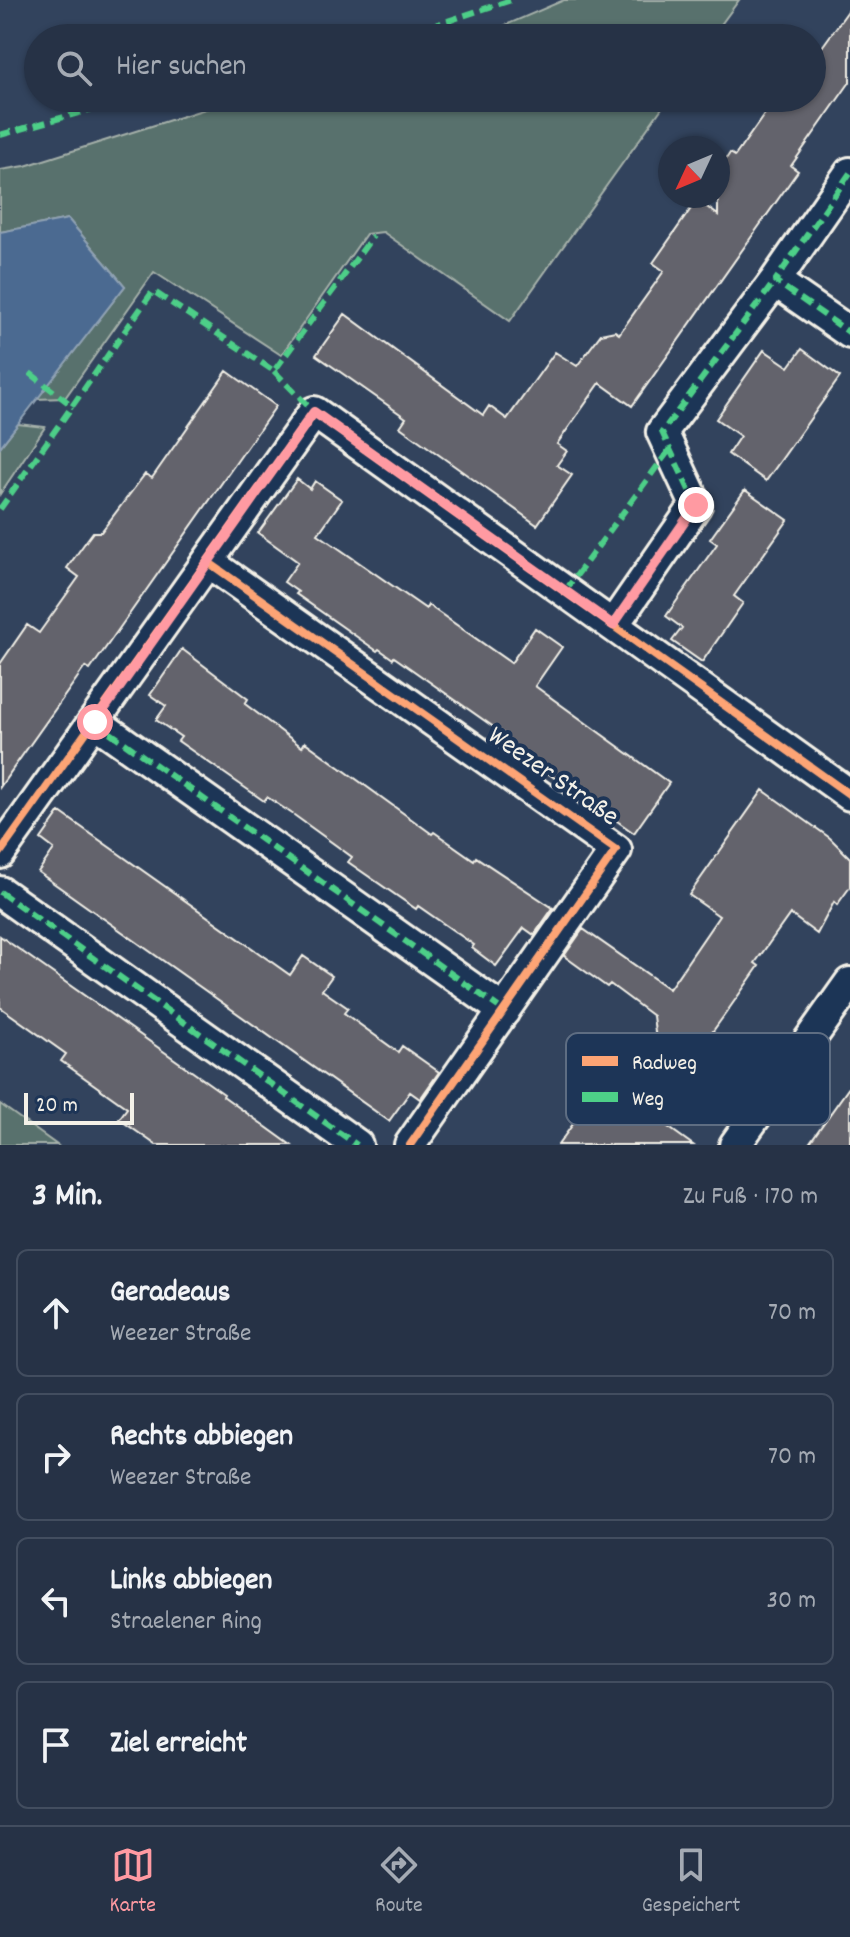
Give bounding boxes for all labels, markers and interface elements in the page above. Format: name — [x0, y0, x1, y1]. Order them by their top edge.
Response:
search box — [24, 24, 826, 112]
icon: search — [52, 46, 96, 90]
text: Hier suchen — [116, 47, 246, 90]
north arrow — [658, 136, 730, 208]
route end — [678, 487, 714, 523]
route start — [77, 704, 113, 740]
street label: Weezer Straße — [478, 718, 626, 838]
legend — [566, 1033, 830, 1125]
text: Radweg — [632, 1049, 697, 1080]
text: Weg — [632, 1085, 664, 1116]
scale bar — [24, 1089, 134, 1125]
text: 20 m — [36, 1091, 78, 1122]
text: 3 Min. — [32, 1173, 102, 1222]
text: Zu Fuß · 170 m — [683, 1179, 818, 1216]
text: Geradeaus — [110, 1273, 230, 1316]
icon: ahead — [34, 1291, 78, 1335]
text: 70 m — [768, 1295, 816, 1332]
text: Weezer Straße — [110, 1316, 251, 1353]
text: Rechts abbiegen — [110, 1417, 293, 1460]
icon: right — [34, 1435, 78, 1479]
text: 70 m — [768, 1439, 816, 1476]
text: Weezer Straße — [110, 1460, 251, 1497]
text: Links abbiegen — [110, 1561, 272, 1604]
icon: left — [34, 1579, 78, 1623]
text: 30 m — [766, 1583, 816, 1620]
text: Straelener Ring — [110, 1604, 262, 1641]
icon: arrive — [34, 1723, 78, 1767]
text: Ziel erreicht — [110, 1724, 247, 1767]
tab: Karte — [109, 1843, 156, 1922]
tab: Route — [375, 1843, 423, 1922]
tab: Gespeichert — [642, 1843, 740, 1922]

